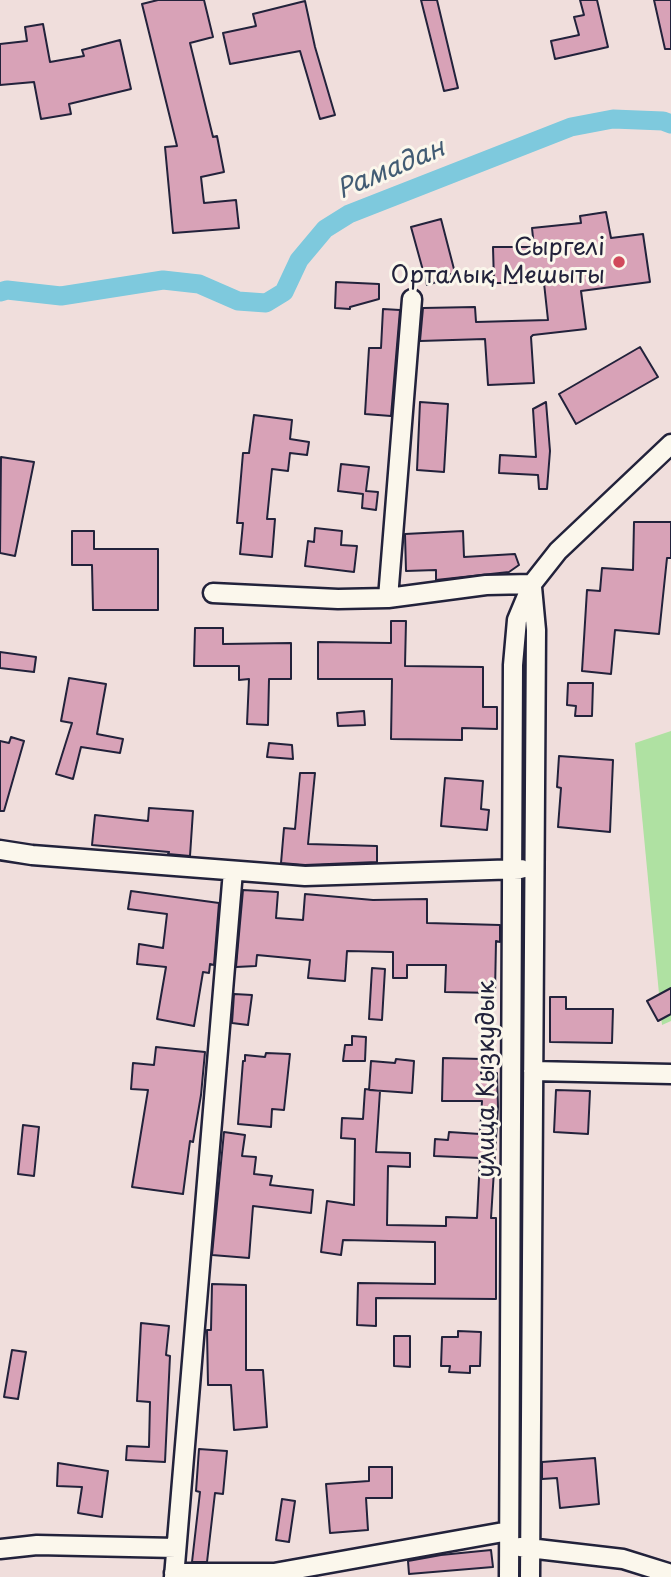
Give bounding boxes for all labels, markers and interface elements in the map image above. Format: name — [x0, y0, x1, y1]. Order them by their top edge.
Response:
water label: Рамадан — [332, 133, 450, 207]
place label: Сыргелі Орталық Мешыты — [390, 234, 605, 290]
marker: Сыргелі Орталық Мешыты — [611, 254, 627, 270]
street label: улица Кызкудык — [473, 980, 501, 1178]

